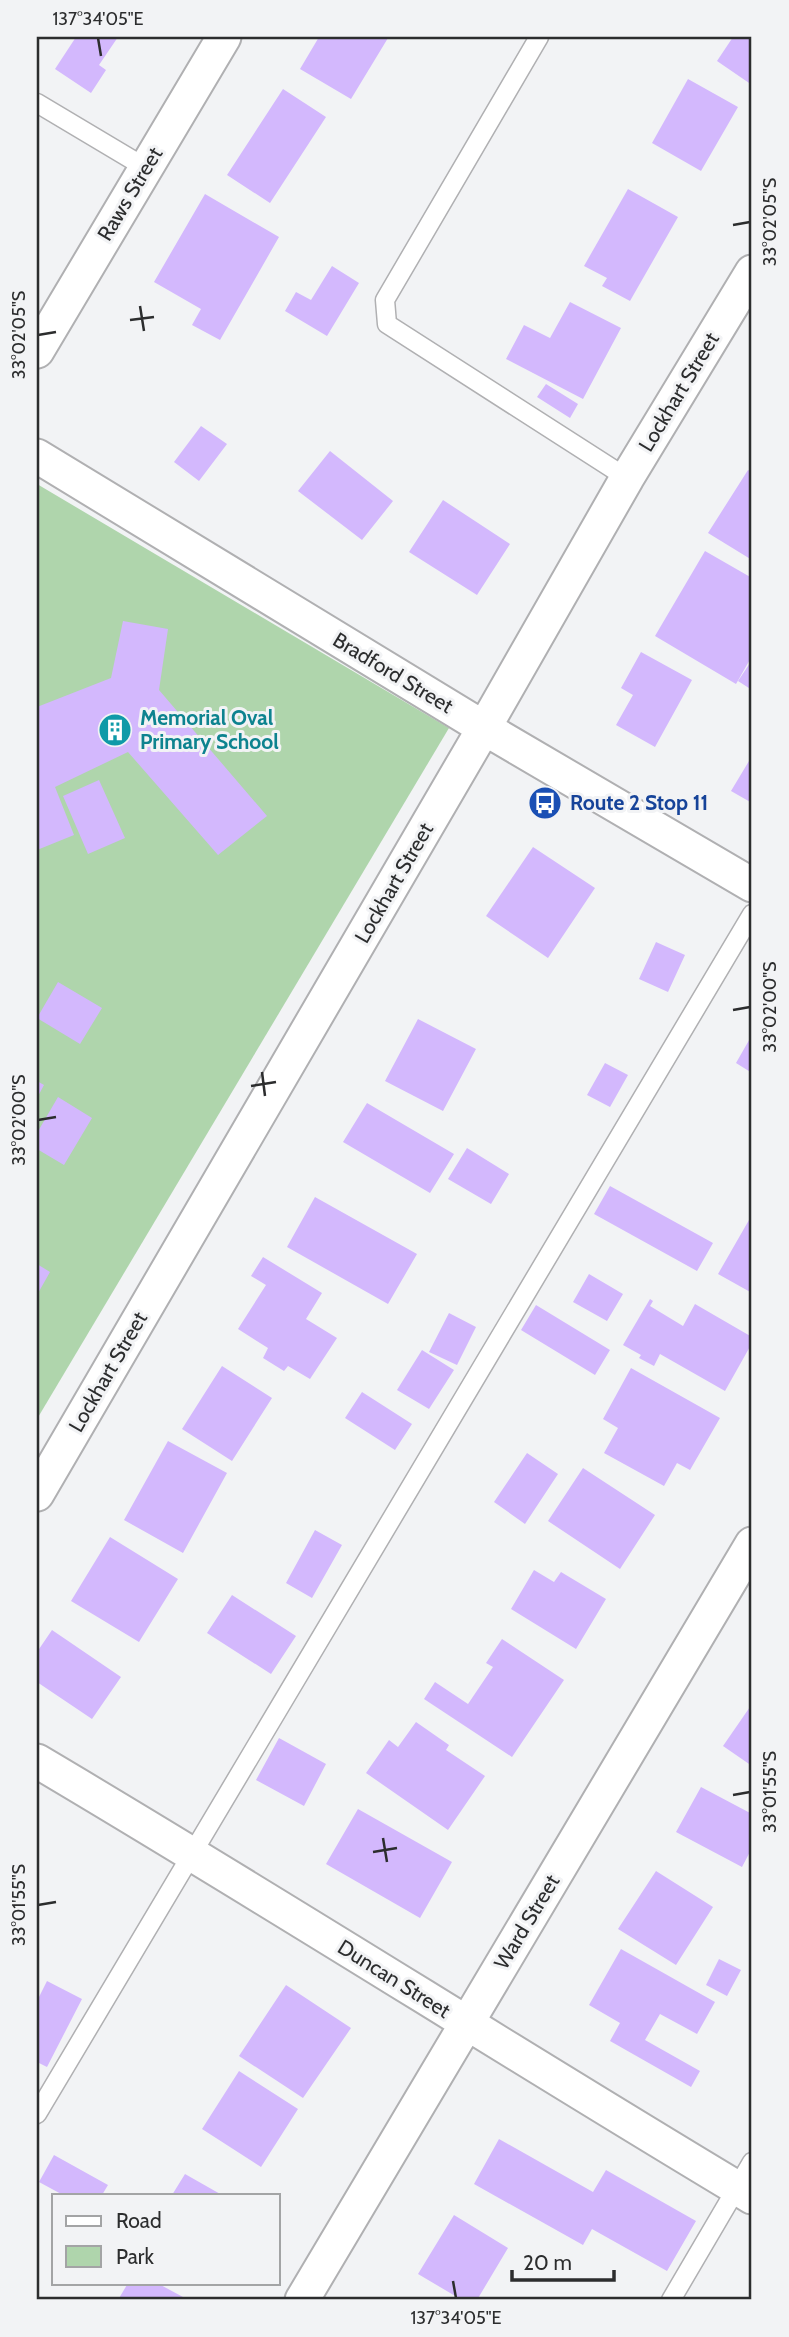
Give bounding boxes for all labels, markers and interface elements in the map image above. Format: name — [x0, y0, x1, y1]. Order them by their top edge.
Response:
text: 137°34'05"E — [53, 8, 144, 30]
street label: Raws Street — [92, 142, 167, 245]
text: 33°02'05"S — [759, 178, 781, 266]
text: 33°02'05"S — [8, 291, 30, 379]
street label: Lockhart Street — [633, 328, 724, 456]
street label: Bradford Street — [329, 627, 458, 718]
place label: Memorial Oval Primary School — [140, 705, 279, 754]
building icon: Memorial Oval Primary School — [96, 711, 134, 749]
bus stop icon: Route 2 Stop 11 — [526, 784, 564, 822]
place label: Route 2 Stop 11 — [570, 790, 708, 815]
street label: Lockhart Street — [349, 818, 438, 947]
text: 33°02'00"S — [759, 961, 781, 1053]
text: 33°02'00"S — [8, 1074, 30, 1166]
street label: Lockhart Street — [63, 1307, 152, 1436]
text: 33°01'55"S — [759, 1751, 781, 1833]
text: 33°01'55"S — [8, 1864, 30, 1946]
street label: Ward Street — [489, 1870, 565, 1974]
street label: Duncan Street — [333, 1934, 455, 2023]
legend — [52, 2194, 280, 2284]
text: Road — [116, 2208, 162, 2233]
scale bar — [512, 2239, 614, 2283]
text: Park — [116, 2244, 154, 2269]
text: 20 m — [523, 2250, 572, 2275]
text: 137°34'05"E — [411, 2307, 502, 2329]

